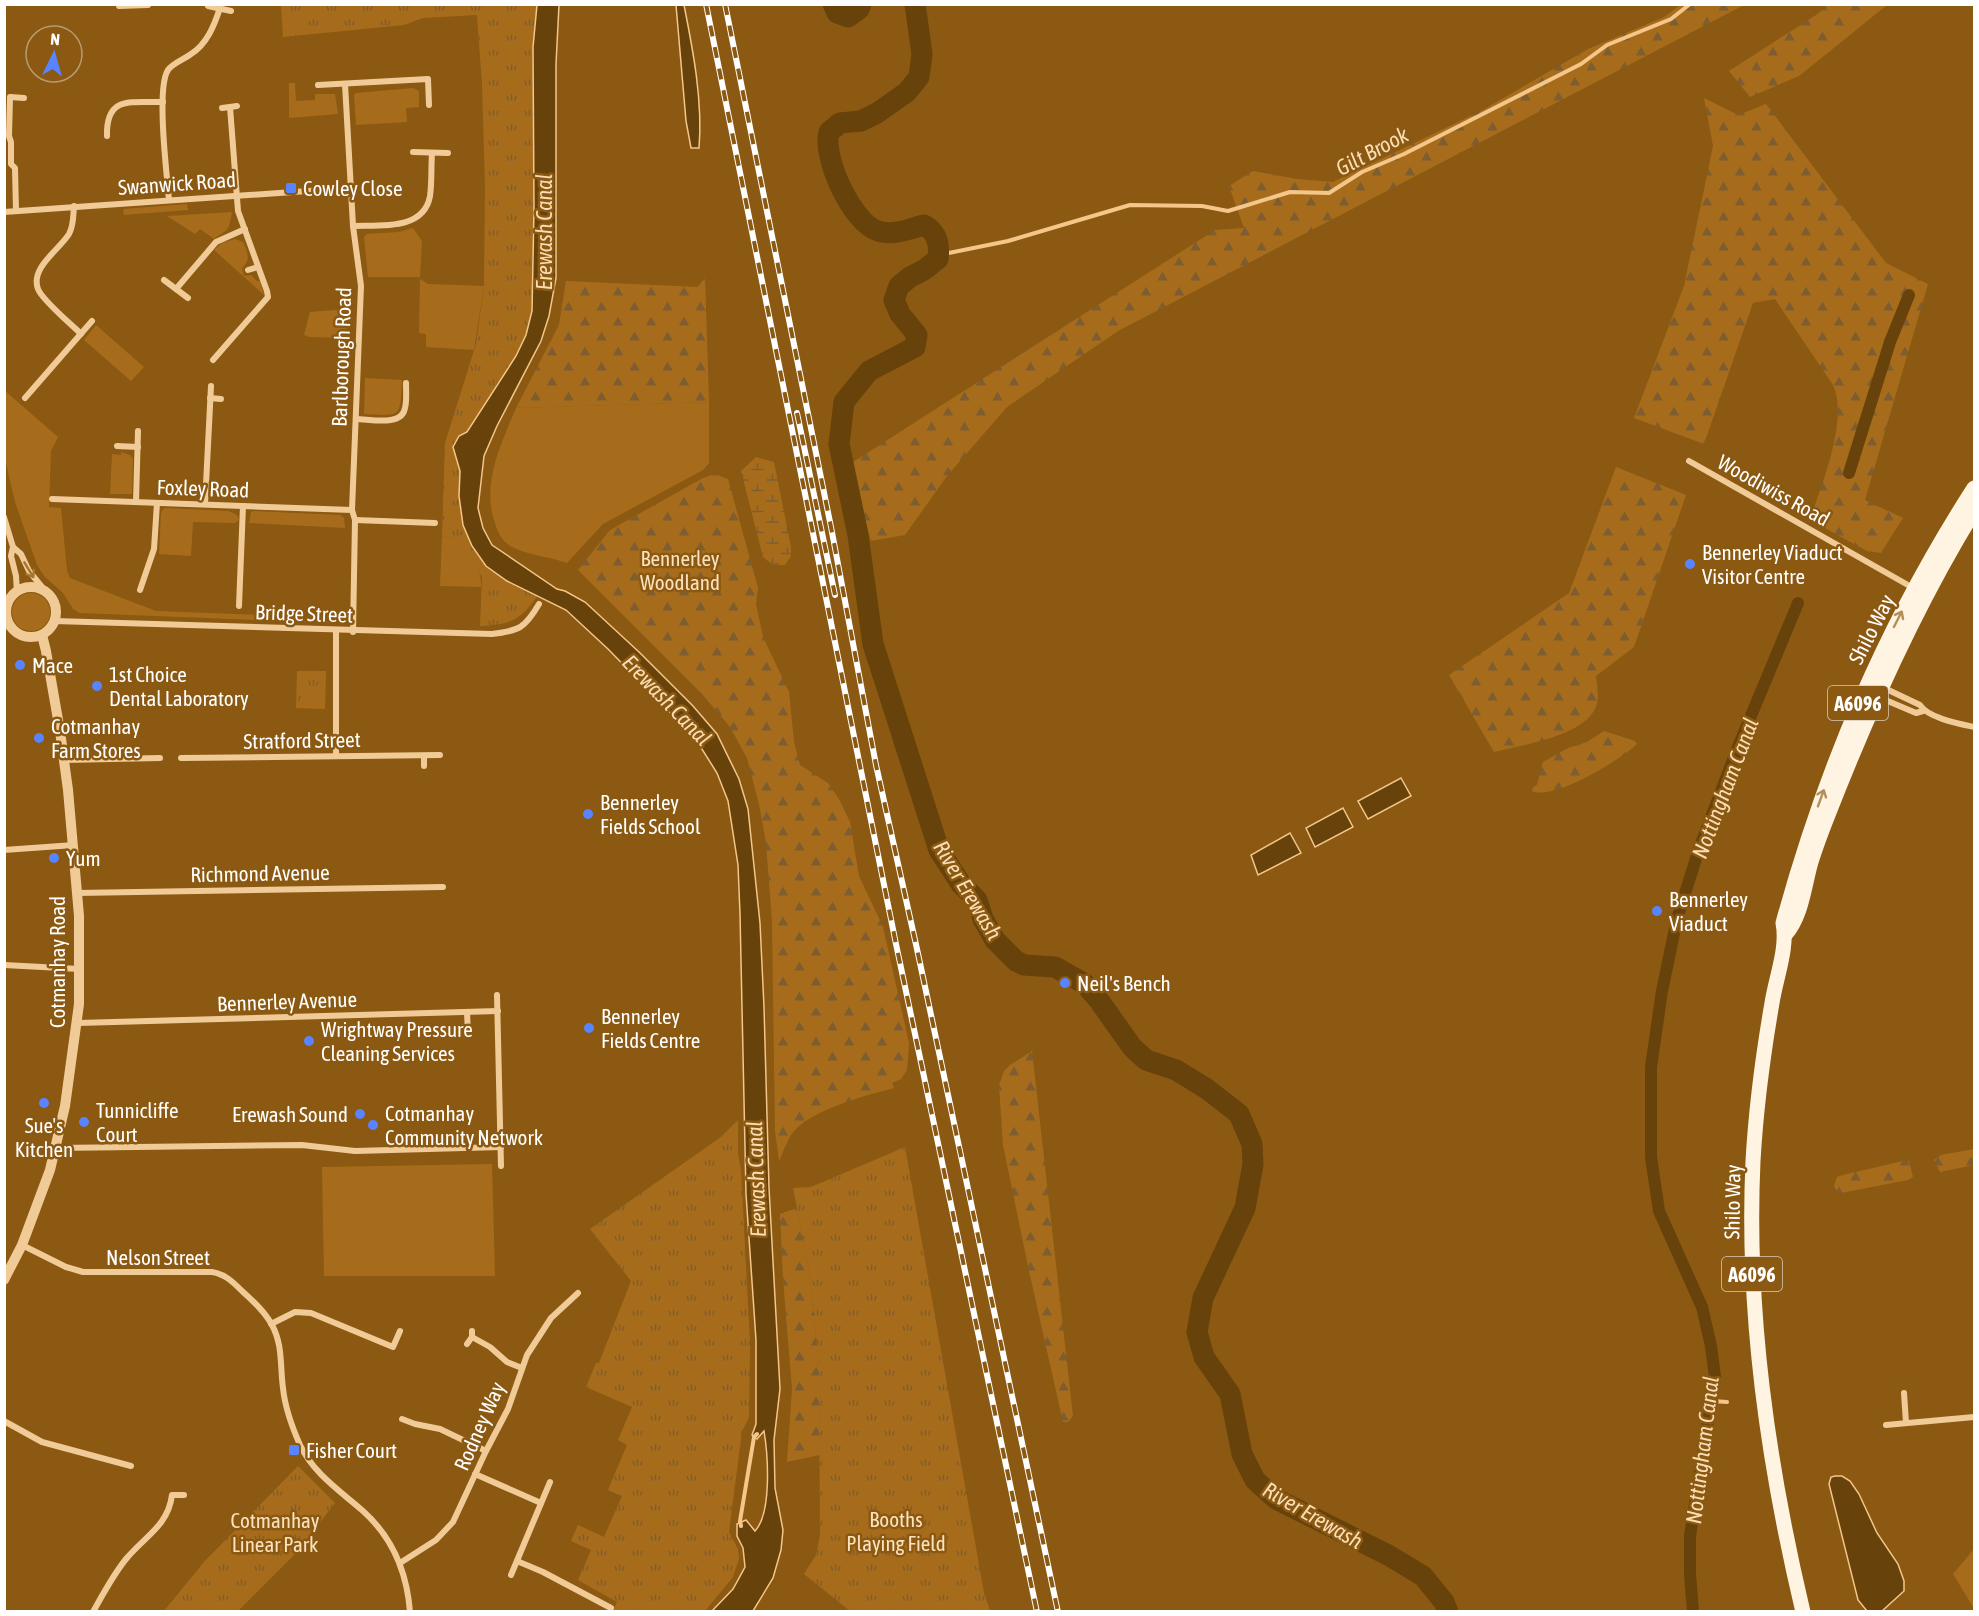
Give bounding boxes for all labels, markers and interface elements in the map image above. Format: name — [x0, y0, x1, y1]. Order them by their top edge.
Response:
north arrow — [24, 24, 84, 84]
text: N — [50, 30, 61, 48]
water label: Gilt Brook — [1331, 121, 1413, 181]
street label: Swanwick Road — [117, 167, 237, 199]
water label: Erewash Canal — [531, 174, 557, 290]
place label: Cowley Close — [303, 176, 402, 200]
marker: Cowley Close — [284, 181, 298, 195]
street label: Barlborough Road — [327, 287, 355, 427]
street label: Woodiwiss Road — [1714, 449, 1834, 531]
street label: Foxley Road — [156, 474, 250, 502]
place label: Bennerley Viaduct Visitor Centre — [1702, 540, 1843, 588]
park label: Bennerley Woodland — [640, 546, 720, 594]
marker: Bennerley Viaduct Visitor Centre — [1683, 557, 1697, 571]
one-way arrow — [23, 561, 35, 578]
street label: Shilo Way — [1843, 590, 1899, 668]
street label: Bridge Street — [255, 599, 353, 627]
one-way arrow — [1893, 610, 1905, 628]
water label: Erewash Canal — [617, 649, 717, 751]
place label: Mace — [32, 653, 73, 677]
marker: Mace — [13, 658, 27, 672]
place label: 1st Choice Dental Laboratory — [109, 662, 249, 710]
marker: 1st Choice Dental Laboratory — [90, 679, 104, 693]
road number: A6096 — [1828, 686, 1888, 720]
place label: Cotmanhay Farm Stores — [51, 714, 141, 762]
water label: Nottingham Canal — [1686, 714, 1764, 862]
street label: Stratford Street — [243, 727, 361, 753]
marker: Cotmanhay Farm Stores — [32, 731, 46, 745]
one-way arrow — [1816, 789, 1827, 808]
place label: Bennerley Fields School — [600, 790, 701, 838]
marker: Bennerley Fields School — [581, 807, 595, 821]
water label: River Erewash — [928, 836, 1008, 945]
place label: Yum — [66, 846, 101, 870]
marker: Yum — [47, 851, 61, 865]
street label: Richmond Avenue — [190, 860, 330, 886]
place label: Bennerley Viaduct — [1669, 887, 1748, 935]
street label: Cotmanhay Road — [45, 896, 69, 1028]
marker: Bennerley Viaduct — [1650, 904, 1664, 918]
place label: Neil's Bench — [1077, 971, 1171, 995]
marker: Neil's Bench — [1058, 976, 1072, 990]
street label: Bennerley Avenue — [217, 987, 357, 1015]
place label: Bennerley Fields Centre — [601, 1004, 700, 1052]
place label: Wrightway Pressure Cleaning Services — [321, 1017, 473, 1065]
marker: Bennerley Fields Centre — [582, 1021, 596, 1035]
marker: Wrightway Pressure Cleaning Services — [302, 1034, 316, 1048]
marker: Sue's Kitchen — [37, 1096, 51, 1110]
place label: Tunnicliffe Court — [96, 1098, 179, 1146]
place label: Cotmanhay Community Network — [385, 1101, 543, 1149]
place label: Erewash Sound — [232, 1102, 348, 1126]
marker: Erewash Sound — [353, 1107, 367, 1121]
place label: Sue's Kitchen — [15, 1113, 73, 1161]
marker: Tunnicliffe Court — [77, 1115, 91, 1129]
marker: Cotmanhay Community Network — [366, 1118, 380, 1132]
water label: Erewash Canal — [741, 1120, 771, 1238]
street label: Shilo Way — [1719, 1164, 1745, 1240]
street label: Nelson Street — [106, 1245, 210, 1269]
road number: A6096 — [1722, 1257, 1782, 1291]
water label: Nottingham Canal — [1680, 1375, 1724, 1525]
street label: Rodney Way — [449, 1378, 509, 1474]
place label: Fisher Court — [306, 1438, 397, 1462]
marker: Fisher Court — [287, 1443, 301, 1457]
water label: River Erewash — [1258, 1476, 1368, 1554]
park label: Booths Playing Field — [846, 1507, 946, 1555]
park label: Cotmanhay Linear Park — [230, 1508, 320, 1556]

